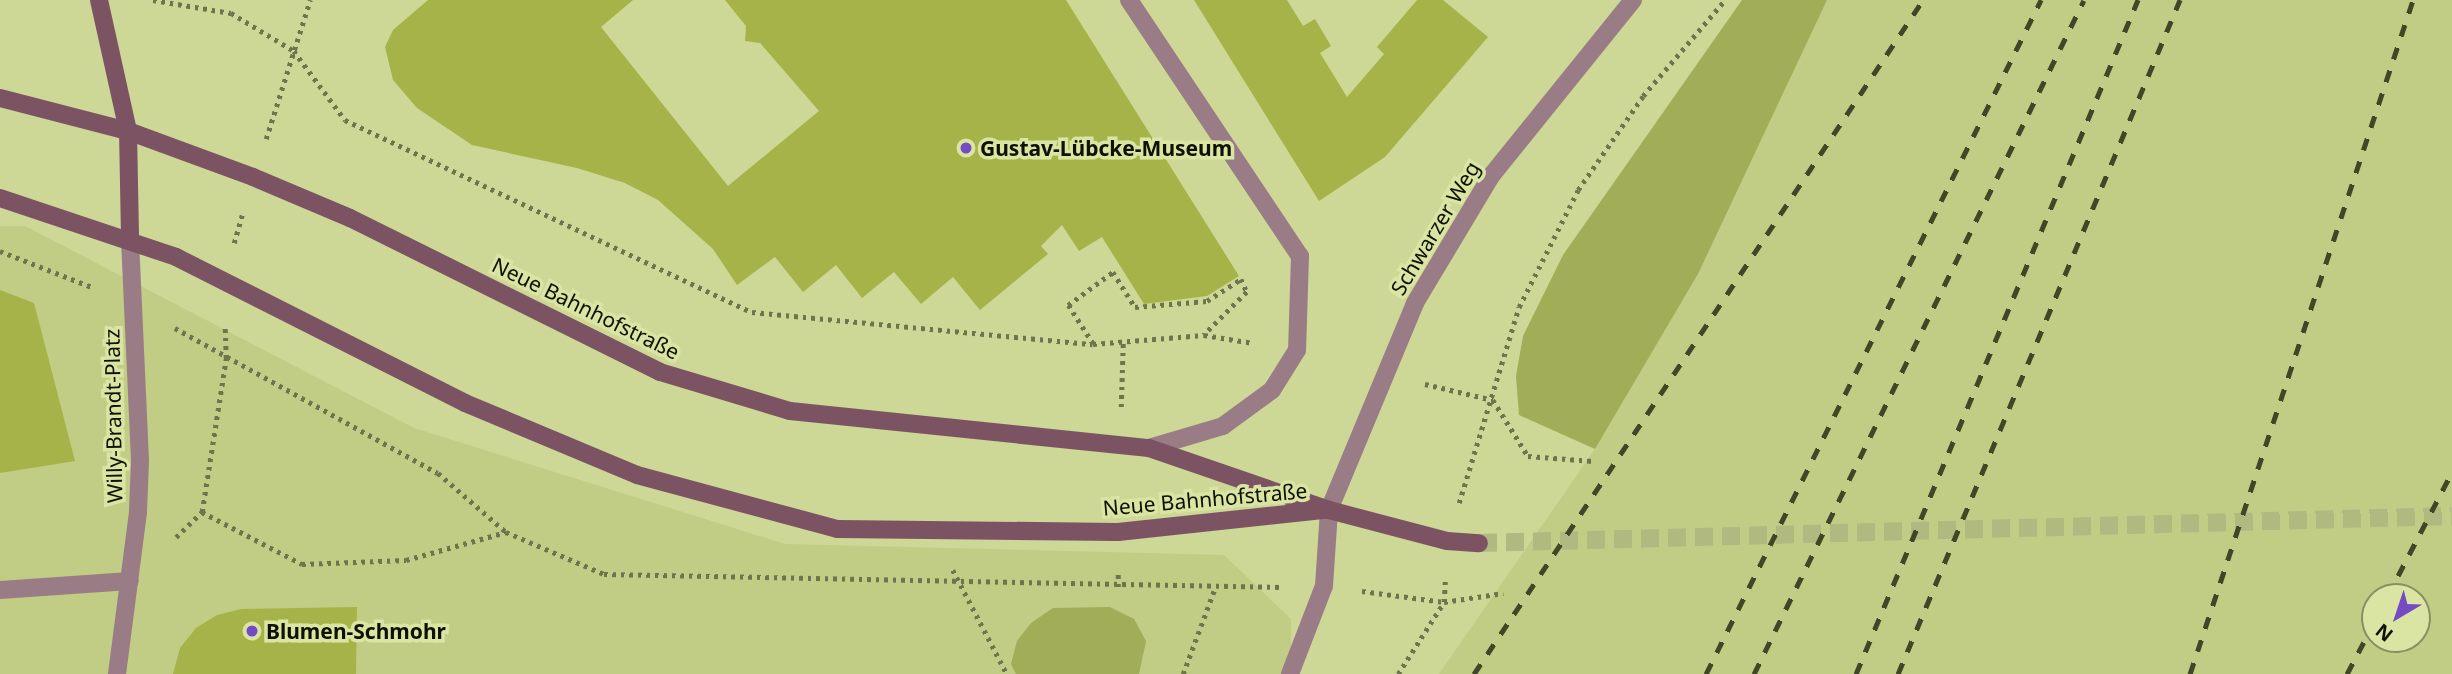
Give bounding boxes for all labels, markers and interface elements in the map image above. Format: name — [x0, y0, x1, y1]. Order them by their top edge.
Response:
place label: Gustav-Lübcke-Museum — [980, 135, 1232, 161]
marker: Gustav-Lübcke-Museum — [958, 140, 974, 156]
street label: Schwarzer Weg — [1385, 157, 1485, 299]
street label: Neue Bahnhofstraße — [488, 252, 684, 364]
street label: Willy-Brandt-Platz — [99, 329, 127, 503]
street label: Neue Bahnhofstraße — [1102, 478, 1308, 520]
north arrow — [2361, 583, 2431, 653]
place label: Blumen-Schmohr — [266, 618, 446, 644]
text: N — [2370, 618, 2398, 648]
marker: Blumen-Schmohr — [244, 623, 260, 639]

